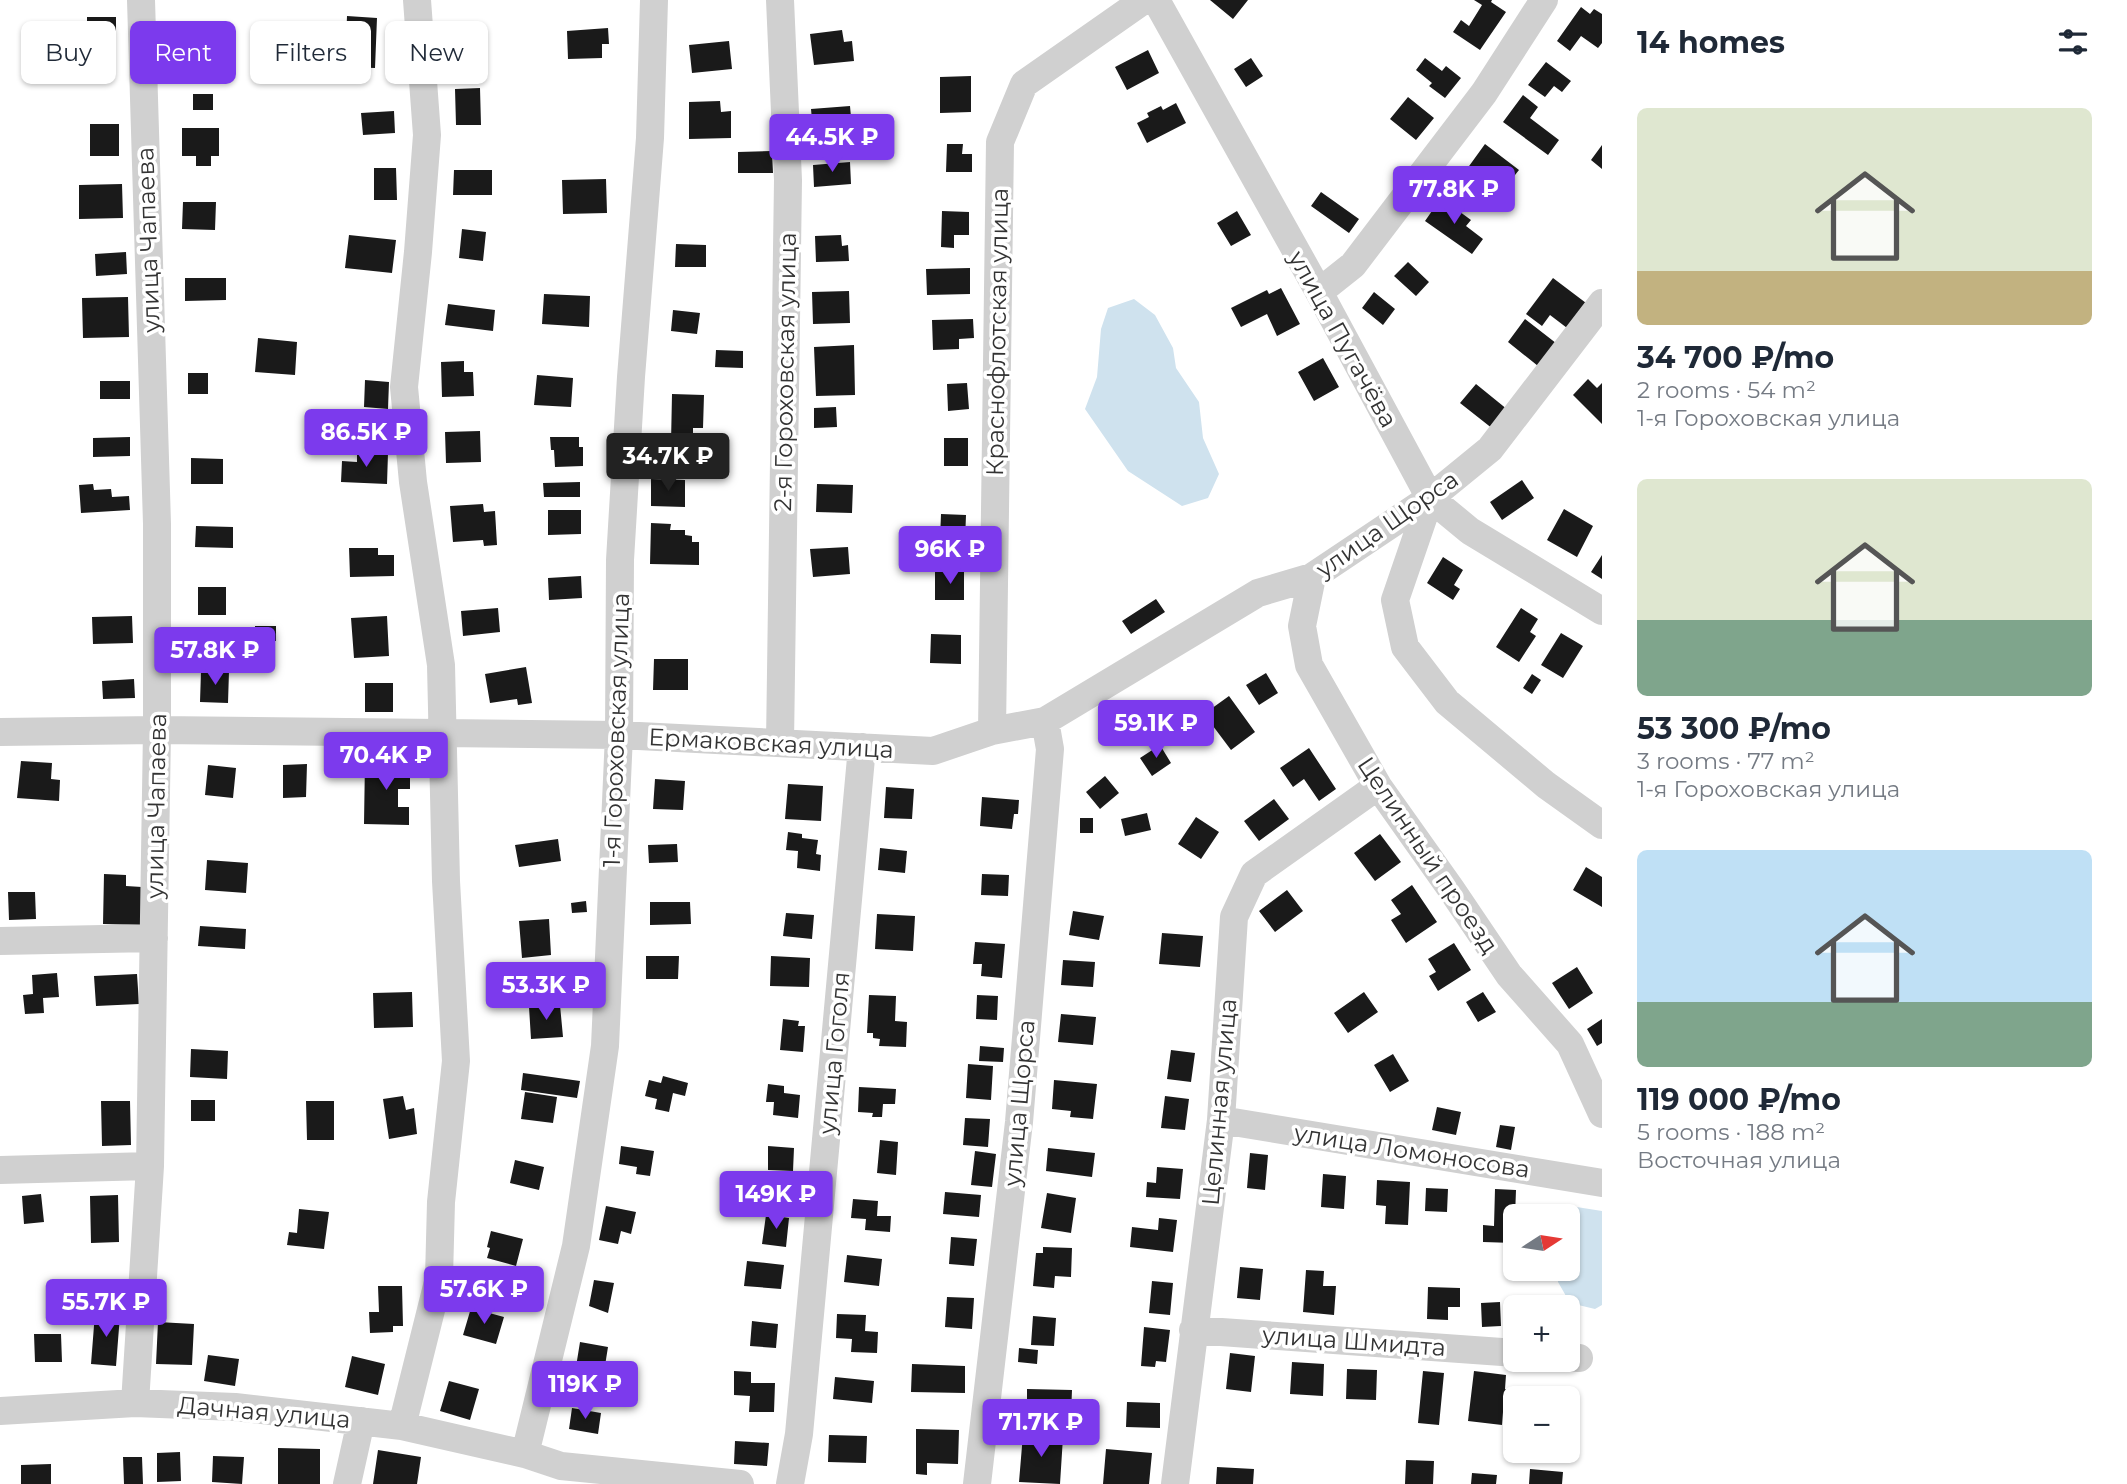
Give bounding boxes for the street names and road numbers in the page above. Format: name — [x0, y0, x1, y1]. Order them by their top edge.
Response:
street label: улица Чапаева — [130, 147, 166, 334]
street label: Краснофлотская улица — [980, 188, 1014, 476]
street label: 2-я Гороховская улица — [768, 232, 802, 512]
street label: улица Пугачёва — [1282, 245, 1404, 432]
street label: улица Щорса — [1310, 464, 1464, 584]
street label: 1-я Гороховская улица — [597, 592, 635, 868]
street label: улица Чапаева — [140, 713, 172, 900]
street label: Ермаковская улица — [648, 722, 894, 764]
street label: Целинный проезд — [1351, 751, 1505, 959]
street label: улица Гоголя — [812, 971, 856, 1136]
street label: Целинная улица — [1195, 997, 1243, 1207]
street label: улица Щорса — [997, 1019, 1041, 1188]
street label: улица Ломоносова — [1291, 1118, 1532, 1184]
street label: улица Шмидта — [1260, 1320, 1447, 1362]
street label: Дачная улица — [176, 1390, 352, 1434]

